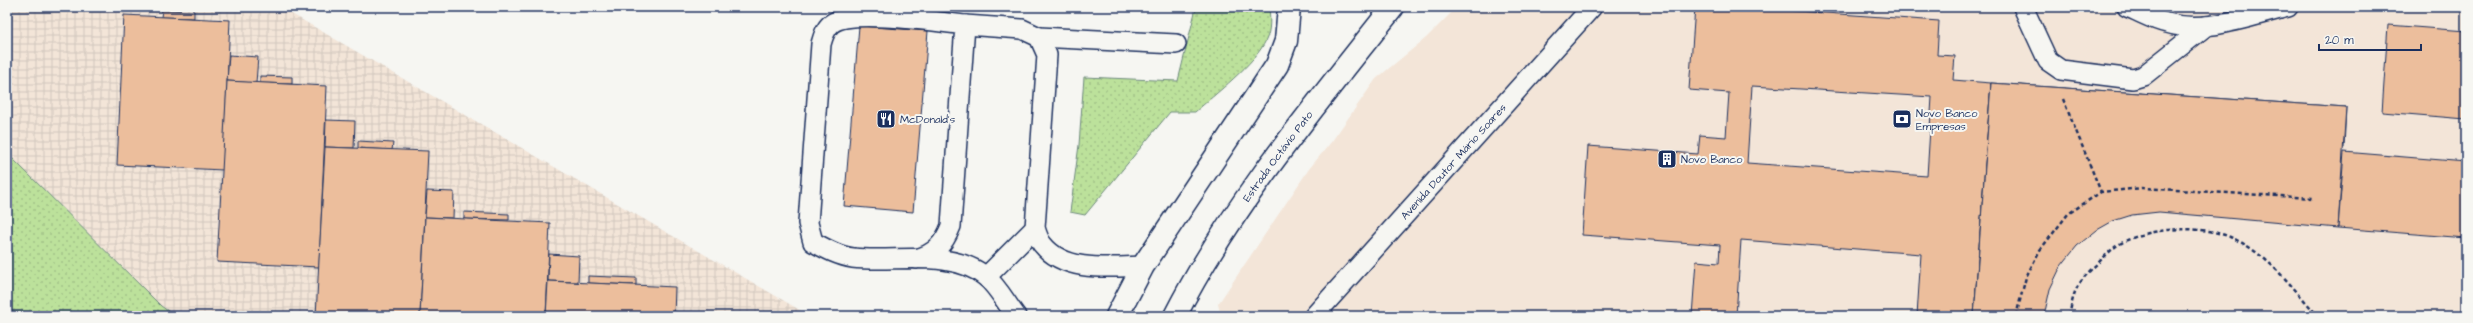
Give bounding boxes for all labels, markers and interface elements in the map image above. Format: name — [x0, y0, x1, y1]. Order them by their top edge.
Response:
scale bar — [2319, 26, 2421, 52]
text: 20 m — [2325, 32, 2354, 49]
street label: Avenida Doutor Mário Soares — [1397, 100, 1510, 223]
place label: Novo Banco Empresas — [1916, 106, 1978, 134]
street label: Estrada Octávio Pato — [1239, 107, 1316, 205]
restaurant icon: McDonald's — [875, 108, 897, 130]
bank icon: Novo Banco Empresas — [1891, 108, 1913, 130]
place label: McDonald's — [900, 112, 956, 127]
building icon: Novo Banco — [1656, 148, 1678, 170]
place label: Novo Banco — [1681, 152, 1743, 167]

